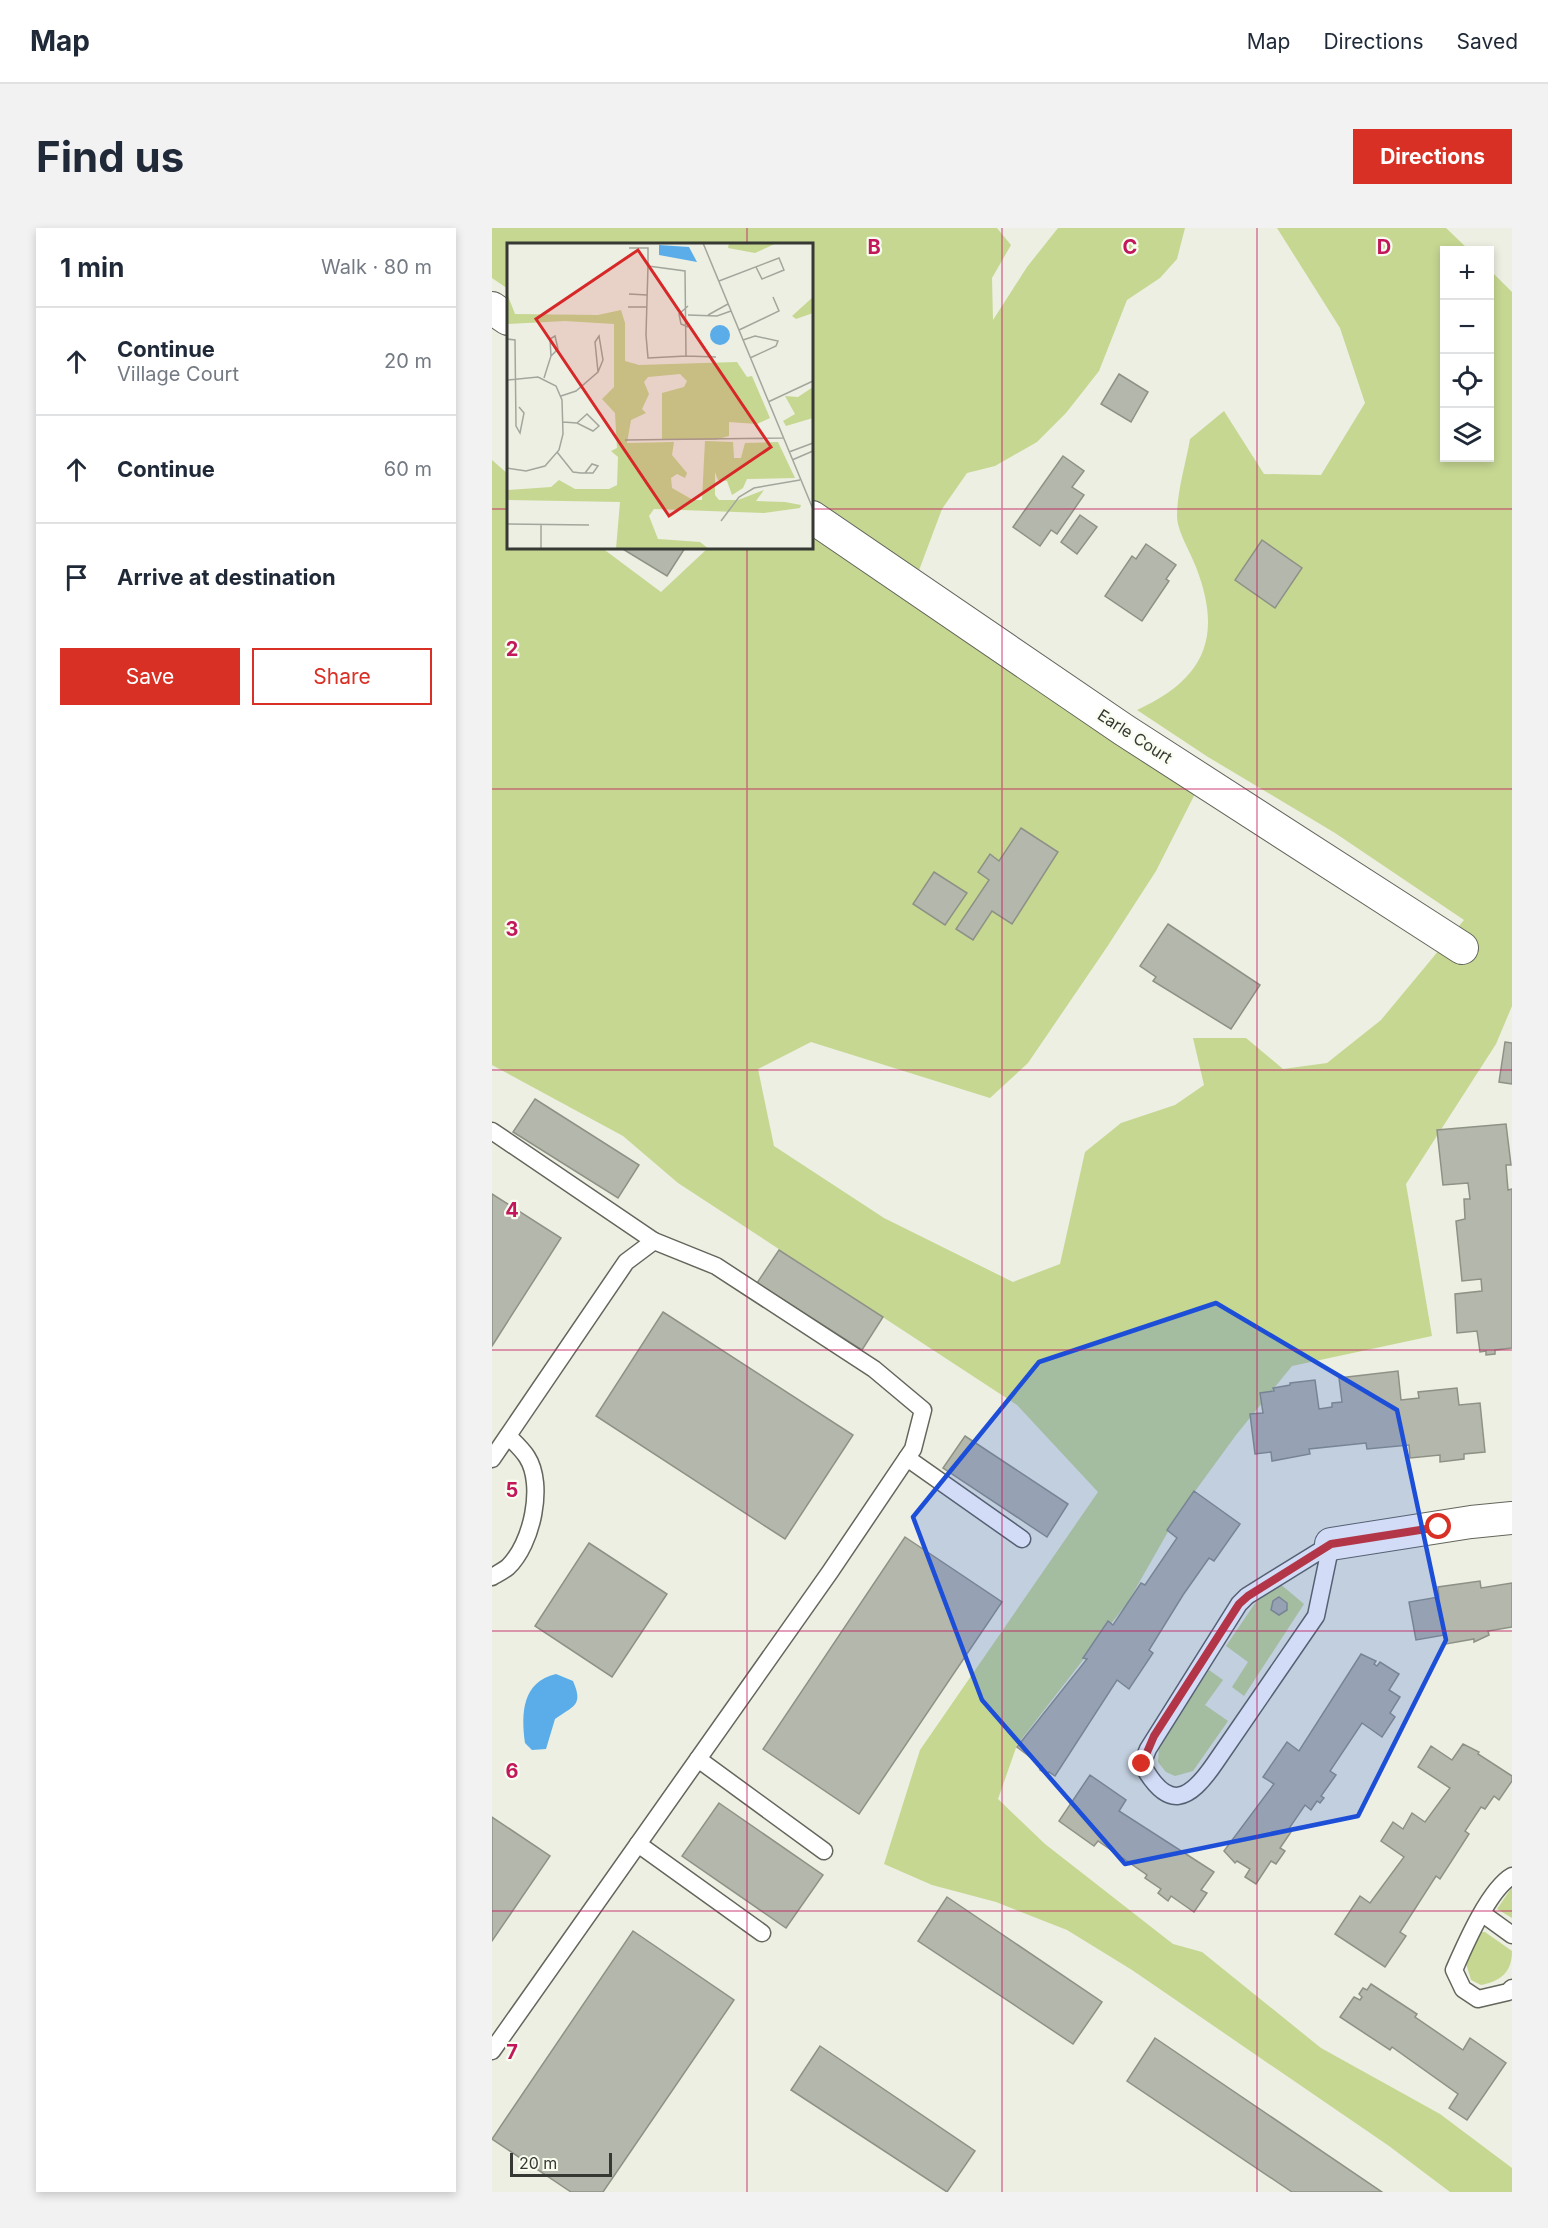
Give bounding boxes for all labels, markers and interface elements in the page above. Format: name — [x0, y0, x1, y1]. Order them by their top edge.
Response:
text: Map — [30, 24, 90, 58]
text: Map — [1247, 29, 1290, 54]
text: Directions — [1323, 29, 1424, 54]
text: Saved — [1457, 29, 1518, 54]
button: Directions — [1353, 129, 1512, 184]
text: Find us — [36, 131, 184, 182]
text: B — [867, 235, 881, 259]
text: C — [1123, 235, 1137, 259]
text: D — [1377, 235, 1391, 259]
inset map — [507, 243, 813, 549]
map controls — [1440, 246, 1494, 462]
button: + — [1440, 246, 1494, 300]
text: 1 min — [60, 252, 124, 283]
text: Walk · 80 m — [321, 255, 432, 279]
button: − — [1440, 300, 1494, 354]
text: Continue — [117, 336, 215, 362]
icon: ahead — [60, 345, 93, 378]
text: 20 m — [384, 349, 432, 373]
button: locate — [1440, 354, 1494, 408]
text: Village Court — [117, 362, 239, 386]
button: layers — [1440, 408, 1494, 462]
icon: ahead — [60, 453, 93, 486]
text: Continue — [117, 456, 215, 482]
text: 60 m — [384, 457, 432, 481]
icon: arrive — [60, 561, 93, 594]
text: Arrive at destination — [117, 564, 336, 590]
text: 2 — [506, 637, 518, 661]
button: Save — [60, 648, 240, 705]
button: Share — [252, 648, 432, 705]
street label: Earle Court — [1094, 705, 1176, 767]
text: 3 — [506, 917, 518, 941]
text: 4 — [505, 1198, 519, 1222]
text: 5 — [506, 1478, 518, 1502]
route start — [1425, 1513, 1451, 1539]
route end — [1128, 1750, 1154, 1776]
text: 6 — [506, 1759, 519, 1783]
text: 7 — [506, 2040, 518, 2064]
scale bar — [510, 2150, 612, 2178]
text: 20 m — [519, 2153, 557, 2173]

